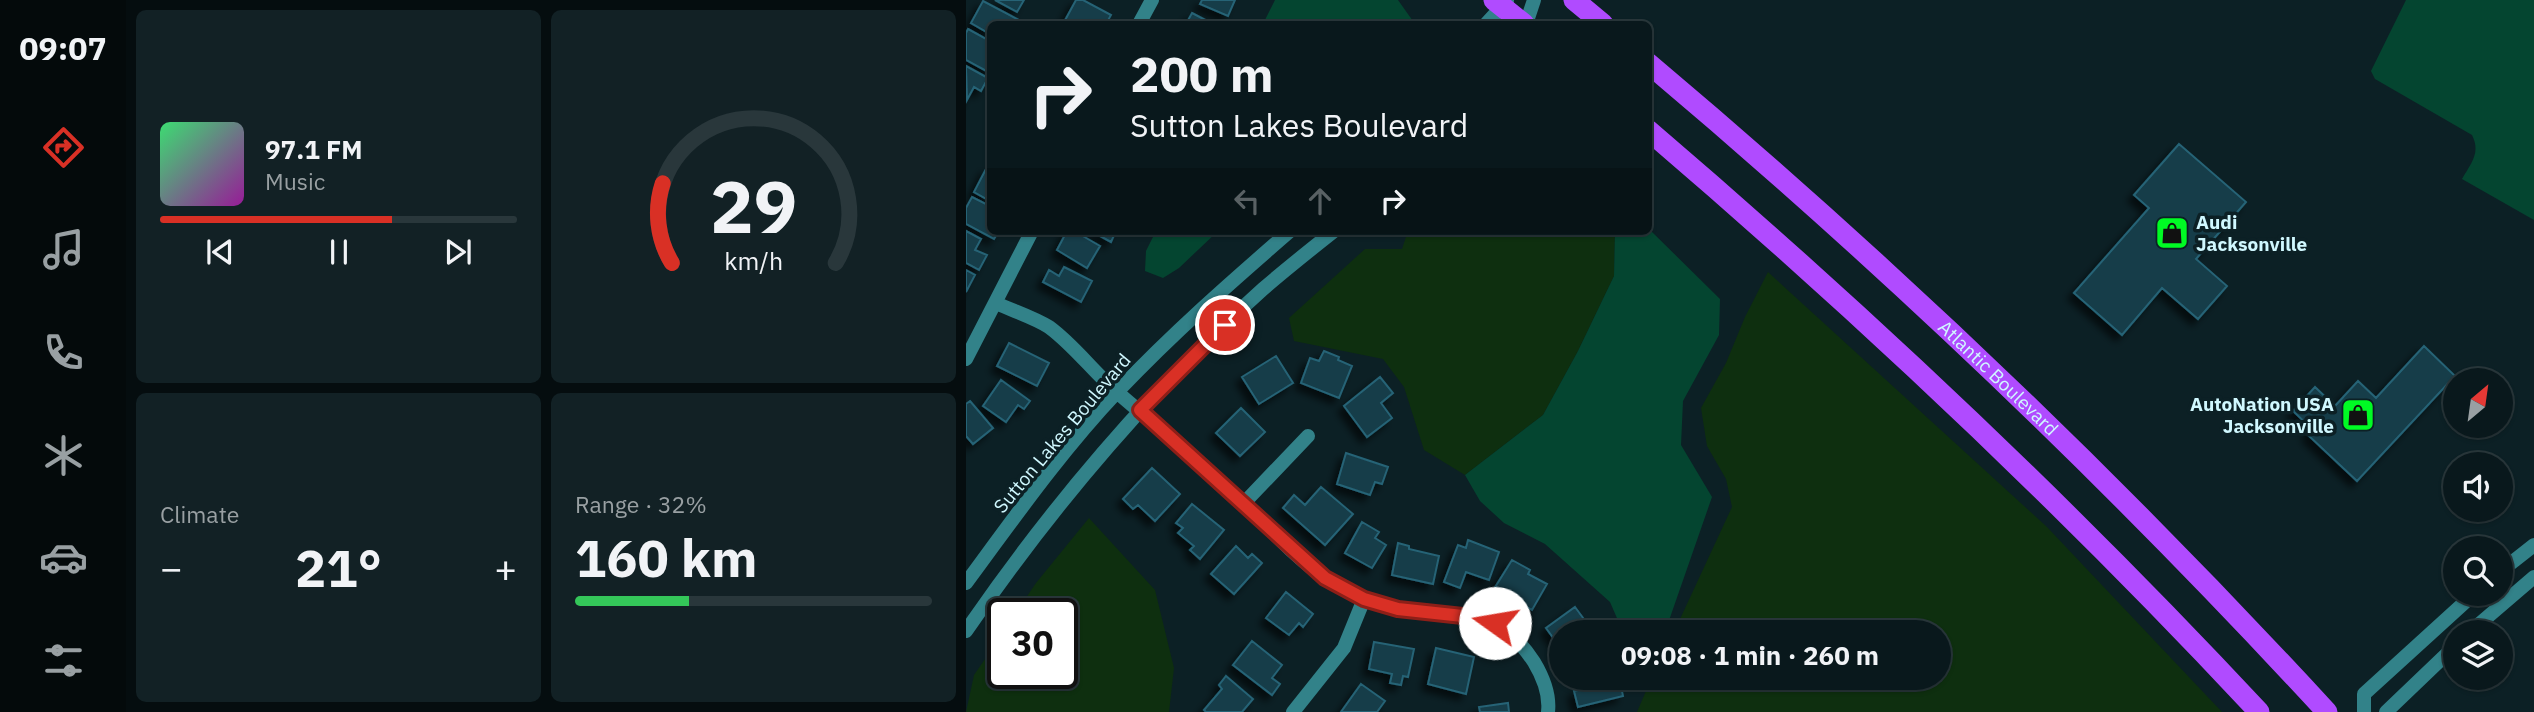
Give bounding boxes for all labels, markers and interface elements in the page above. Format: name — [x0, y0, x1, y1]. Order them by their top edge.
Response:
text: 09:07 — [19, 27, 107, 69]
text: 200 m — [1130, 42, 1274, 105]
icon: right — [1015, 49, 1106, 140]
text: Sutton Lakes Boulevard — [1130, 104, 1468, 146]
icon: directions — [39, 123, 88, 172]
text: 97.1 FM — [265, 132, 363, 166]
text: 29 — [710, 158, 797, 253]
text: Music — [265, 166, 325, 196]
icon: left — [1228, 182, 1266, 220]
icon: ahead — [1301, 182, 1339, 220]
icon: right — [1374, 182, 1412, 220]
place label: Audi Jacksonville — [2196, 210, 2307, 256]
shop icon: Audi Jacksonville — [2153, 214, 2191, 252]
icon: music — [39, 225, 88, 274]
icon: previous — [201, 233, 239, 271]
icon: pause — [320, 233, 358, 271]
icon: next — [439, 233, 477, 271]
text: km/h — [724, 244, 783, 277]
pin — [1195, 295, 1255, 355]
icon: arrive — [1206, 306, 1244, 344]
street label: Atlantic Boulevard — [1933, 315, 2063, 441]
icon: phone — [39, 328, 88, 377]
street label: Sutton Lakes Boulevard — [988, 348, 1136, 518]
north arrow — [2443, 368, 2513, 438]
map controls — [2443, 368, 2513, 690]
place label: AutoNation USA Jacksonville — [2190, 392, 2334, 438]
shop icon: AutoNation USA Jacksonville — [2339, 396, 2377, 434]
icon: climate — [39, 431, 88, 480]
button: sound — [2443, 452, 2513, 522]
text: Range · 32% — [575, 489, 707, 519]
text: Climate — [160, 499, 239, 529]
text: 160 km — [575, 524, 757, 591]
icon: car — [39, 533, 88, 582]
text: 21° — [295, 534, 382, 601]
button: search — [2443, 536, 2513, 606]
text: − — [160, 543, 183, 592]
text: + — [494, 543, 517, 592]
position arrow — [1458, 586, 1532, 660]
speed limit sign: 30 — [987, 598, 1078, 689]
button: layers — [2443, 620, 2513, 690]
icon: filters — [39, 636, 88, 685]
text: 09:08 · 1 min · 260 m — [1621, 638, 1879, 672]

